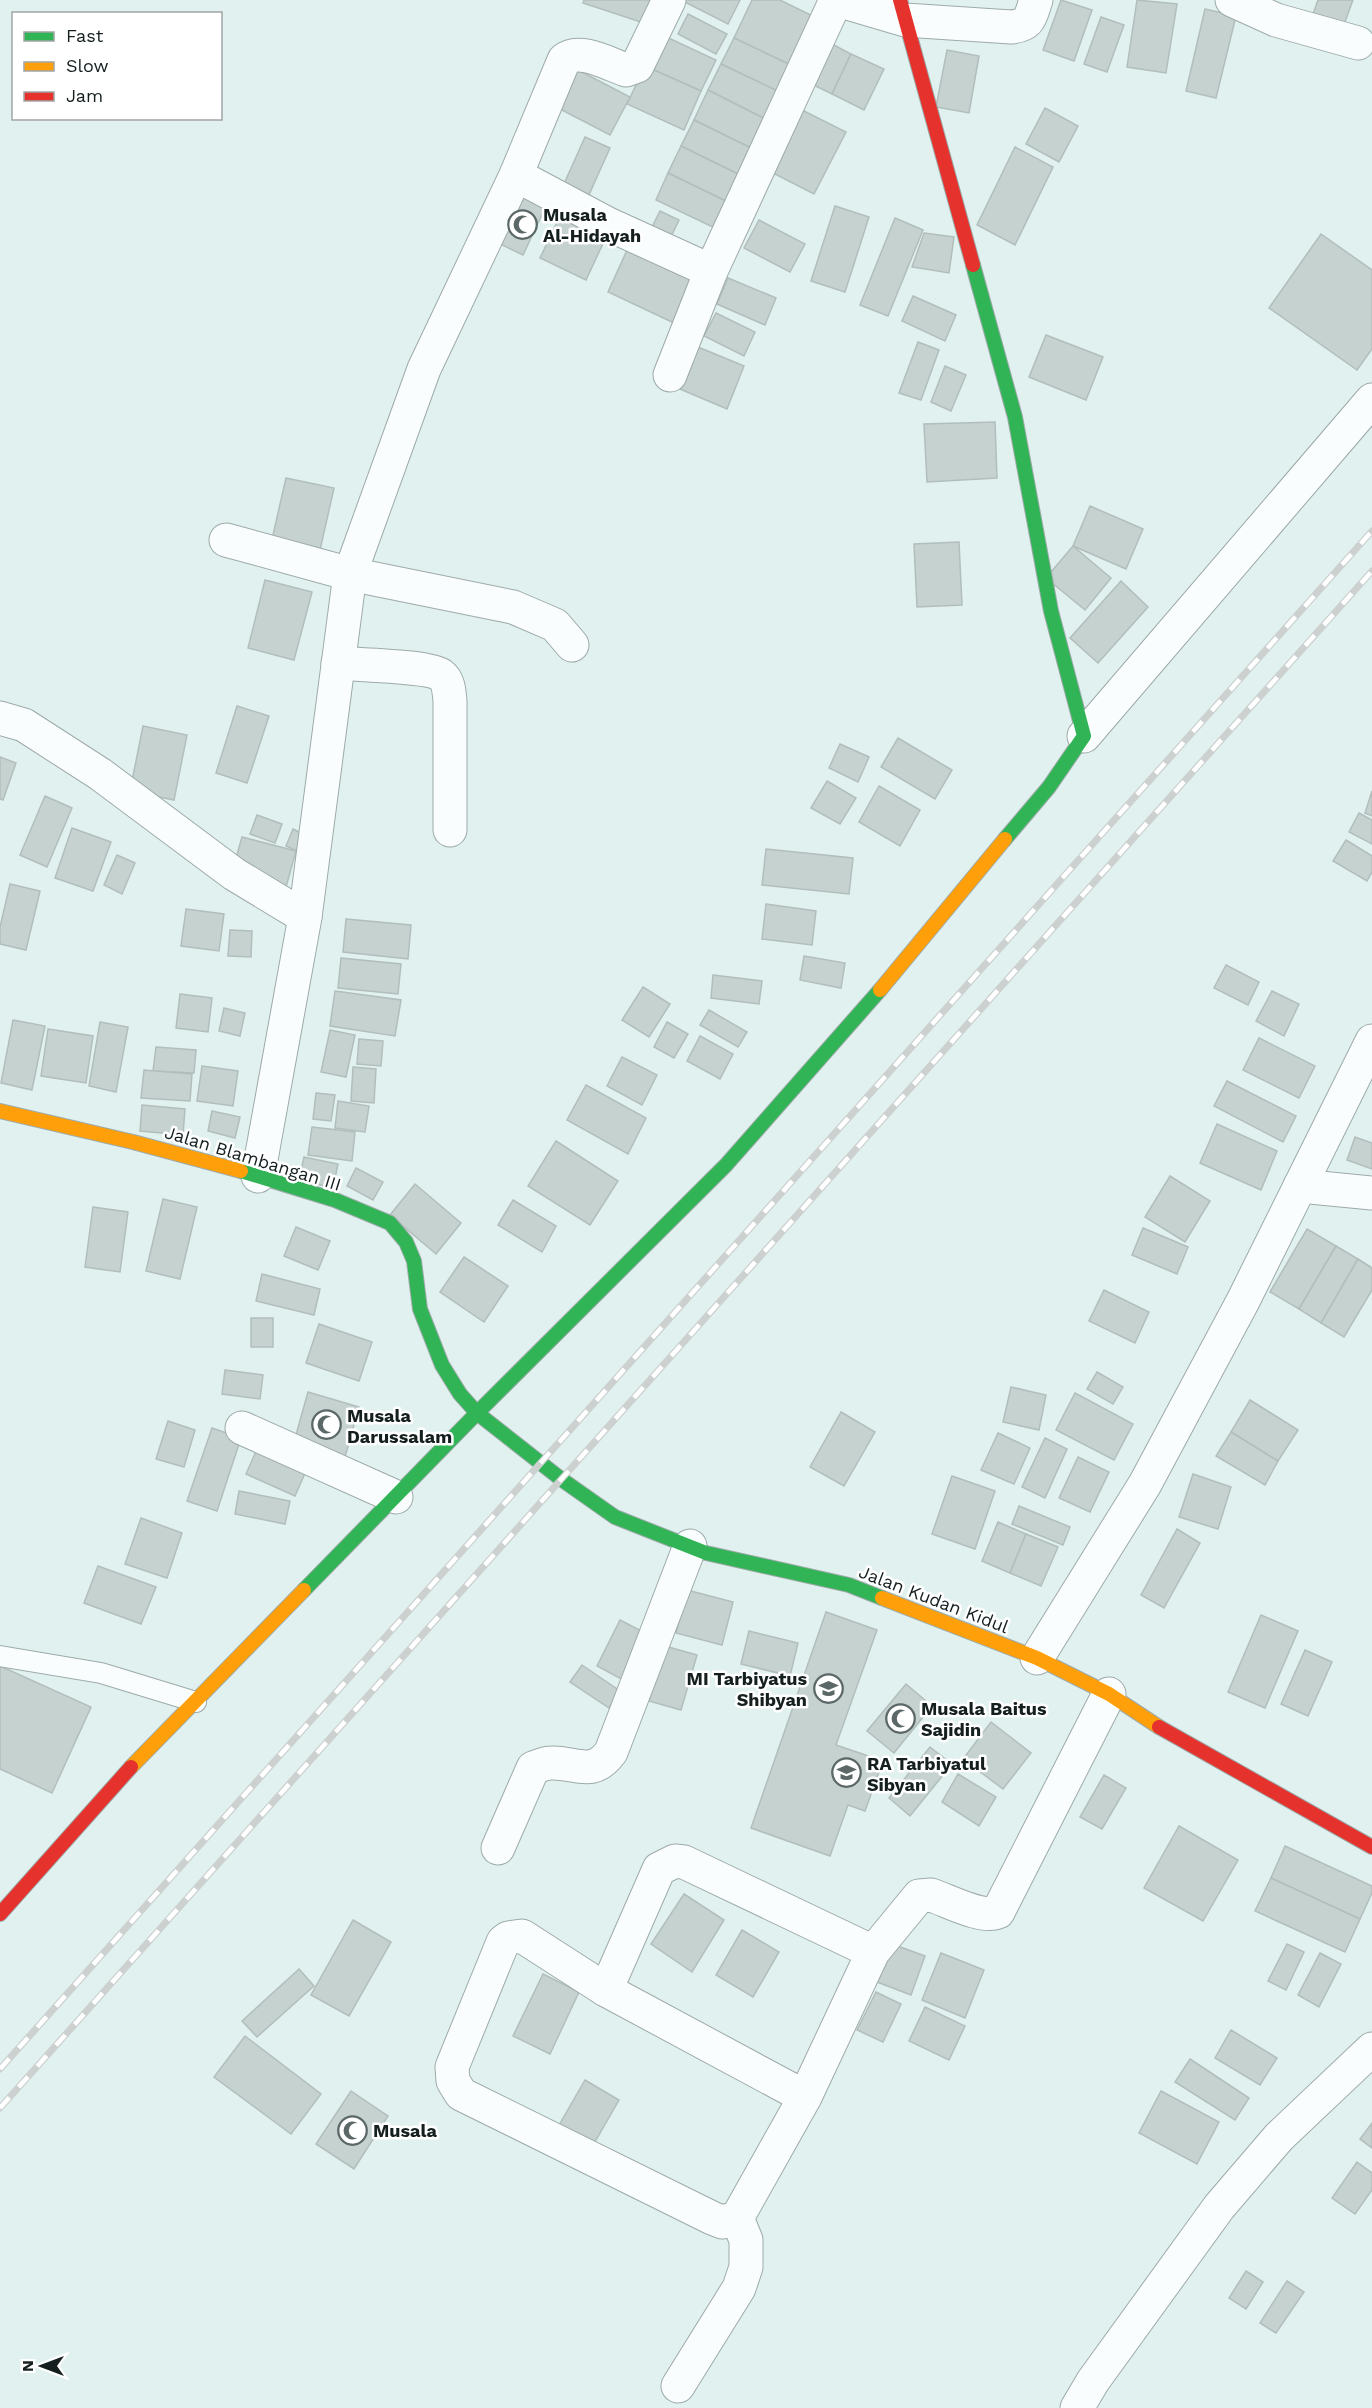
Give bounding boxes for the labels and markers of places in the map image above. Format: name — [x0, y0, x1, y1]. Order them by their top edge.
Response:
place label: Musala Al-Hidayah — [543, 204, 641, 246]
mosque icon: Musala Al-Hidayah — [506, 208, 538, 240]
place label: Musala Darussalam — [347, 1405, 452, 1447]
mosque icon: Musala Darussalam — [310, 1409, 342, 1441]
place label: MI Tarbiyatus Shibyan — [687, 1668, 807, 1710]
school or university icon: MI Tarbiyatus Shibyan — [812, 1672, 844, 1704]
place label: Musala Baitus Sajidin — [921, 1698, 1047, 1740]
mosque icon: Musala Baitus Sajidin — [884, 1702, 916, 1734]
place label: RA Tarbiyatul Sibyan — [867, 1753, 986, 1795]
school or university icon: RA Tarbiyatul Sibyan — [830, 1757, 862, 1789]
mosque icon: Musala — [336, 2114, 368, 2146]
place label: Musala — [373, 2120, 438, 2141]

